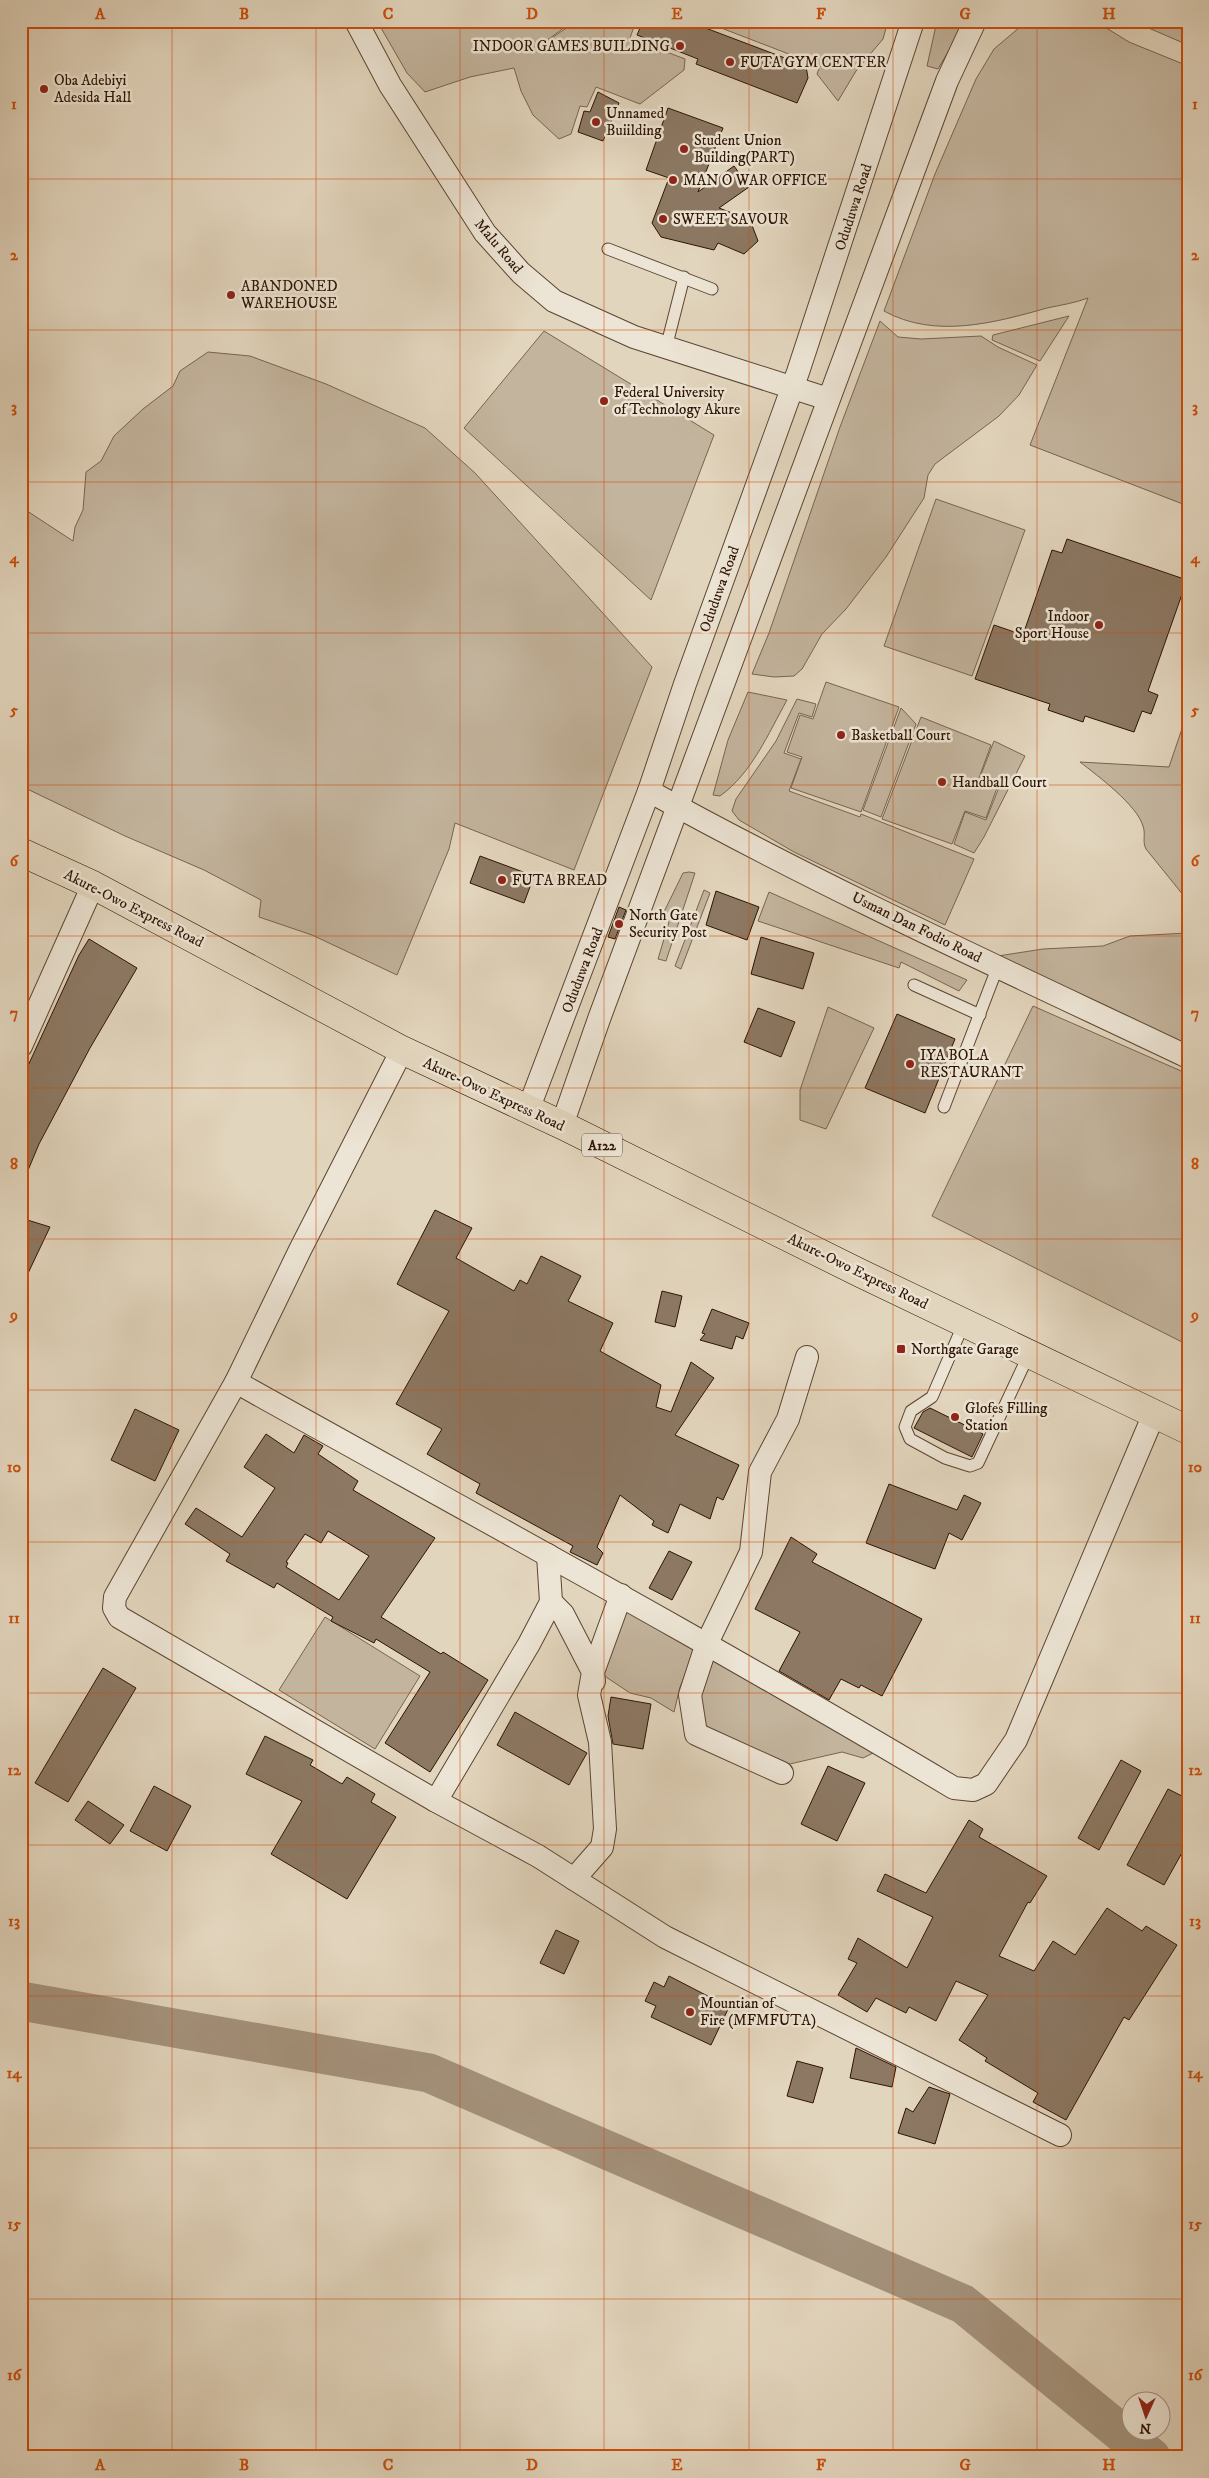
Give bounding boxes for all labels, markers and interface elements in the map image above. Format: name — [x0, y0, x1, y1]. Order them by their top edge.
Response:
text: A — [94, 4, 106, 24]
text: B — [239, 4, 249, 24]
text: C — [383, 4, 393, 24]
text: D — [526, 4, 538, 24]
text: E — [671, 4, 683, 24]
text: F — [816, 4, 826, 24]
text: G — [959, 4, 971, 24]
text: H — [1102, 4, 1116, 24]
place label: INDOOR GAMES BUILDING — [473, 37, 671, 56]
marker: INDOOR GAMES BUILDING — [674, 40, 686, 52]
place label: FUTA GYM CENTER — [740, 53, 886, 72]
marker: FUTA GYM CENTER — [724, 56, 736, 68]
place label: Oba Adebiyi Adesida Hall — [54, 71, 132, 107]
marker: Oba Adebiyi Adesida Hall — [38, 83, 50, 95]
text: 1 — [11, 94, 17, 114]
text: 1 — [1192, 94, 1198, 114]
place label: Unnamed Buiilding — [606, 104, 665, 140]
marker: Unnamed Buiilding — [590, 116, 602, 128]
place label: Student Union Building(PART) — [694, 131, 795, 167]
marker: Student Union Building(PART) — [678, 143, 690, 155]
street label: Oduduwa Road — [830, 161, 877, 253]
place label: MAN O WAR OFFICE — [683, 171, 828, 190]
marker: MAN O WAR OFFICE — [667, 174, 679, 186]
place label: SWEET SAVOUR — [673, 210, 789, 229]
marker: SWEET SAVOUR — [657, 213, 669, 225]
street label: Malu Road — [470, 215, 527, 278]
text: 2 — [10, 245, 19, 265]
text: 2 — [1191, 245, 1200, 265]
place label: ABANDONED WAREHOUSE — [240, 277, 338, 313]
marker: ABANDONED WAREHOUSE — [225, 289, 237, 301]
place label: Federal University of Technology Akure — [614, 383, 740, 419]
marker: Federal University of Technology Akure — [598, 395, 610, 407]
text: 3 — [11, 397, 17, 417]
text: 3 — [1192, 397, 1198, 417]
street label: Oduduwa Road — [695, 543, 744, 635]
text: 4 — [8, 548, 19, 568]
text: 4 — [1189, 548, 1200, 568]
place label: Indoor Sport House — [1015, 607, 1089, 643]
marker: Indoor Sport House — [1093, 619, 1105, 631]
text: 5 — [9, 700, 18, 720]
text: 5 — [1190, 700, 1199, 720]
place label: Basketball Court — [851, 726, 951, 745]
marker: Basketball Court — [835, 729, 847, 741]
place label: Handball Court — [952, 773, 1047, 792]
marker: Handball Court — [936, 776, 948, 788]
text: 6 — [10, 851, 20, 871]
text: 6 — [1191, 851, 1201, 871]
street label: Akure-Owo Express Road — [61, 865, 207, 952]
place label: FUTA BREAD — [512, 871, 607, 890]
marker: FUTA BREAD — [496, 874, 508, 886]
street label: Usman Dan Fodio Road — [849, 888, 985, 967]
place label: North Gate Security Post — [629, 906, 707, 942]
marker: North Gate Security Post — [613, 918, 625, 930]
street label: Oduduwa Road — [557, 924, 608, 1016]
text: 7 — [10, 1003, 18, 1023]
text: 7 — [1191, 1003, 1199, 1023]
place label: IYA BOLA RESTAURANT — [920, 1046, 1024, 1082]
street label: Akure-Owo Express Road — [420, 1053, 568, 1136]
marker: IYA BOLA RESTAURANT — [904, 1058, 916, 1070]
road number: A122 — [582, 1134, 622, 1156]
text: 8 — [10, 1154, 18, 1174]
text: 8 — [1191, 1154, 1199, 1174]
street label: Akure-Owo Express Road — [784, 1229, 932, 1314]
text: 9 — [9, 1305, 18, 1325]
text: 9 — [1190, 1305, 1199, 1325]
place label: Northgate Garage — [911, 1340, 1019, 1359]
marker: Northgate Garage — [895, 1343, 907, 1355]
place label: Glofes Filling Station — [965, 1399, 1048, 1435]
marker: Glofes Filling Station — [949, 1411, 961, 1423]
text: 10 — [7, 1457, 22, 1477]
text: 10 — [1188, 1457, 1203, 1477]
text: 11 — [8, 1608, 20, 1628]
text: 11 — [1189, 1608, 1201, 1628]
text: 12 — [7, 1760, 22, 1780]
text: 12 — [1188, 1760, 1203, 1780]
text: 13 — [8, 1911, 20, 1931]
text: 13 — [1189, 1911, 1201, 1931]
place label: Mountian of Fire (MFMFUTA) — [700, 1994, 816, 2030]
marker: Mountian of Fire (MFMFUTA) — [684, 2006, 696, 2018]
text: 14 — [6, 2063, 22, 2083]
text: 14 — [1187, 2063, 1203, 2083]
text: 15 — [7, 2214, 21, 2234]
text: 15 — [1188, 2214, 1202, 2234]
text: 16 — [7, 2365, 23, 2385]
text: 16 — [1188, 2365, 1204, 2385]
north arrow — [1122, 2390, 1172, 2440]
text: N — [1139, 2419, 1152, 2437]
text: A — [94, 2455, 106, 2475]
text: B — [239, 2455, 249, 2475]
text: C — [383, 2455, 393, 2475]
text: D — [526, 2455, 538, 2475]
text: E — [671, 2455, 683, 2475]
text: F — [816, 2455, 826, 2475]
text: G — [959, 2455, 971, 2475]
text: H — [1102, 2455, 1116, 2475]

